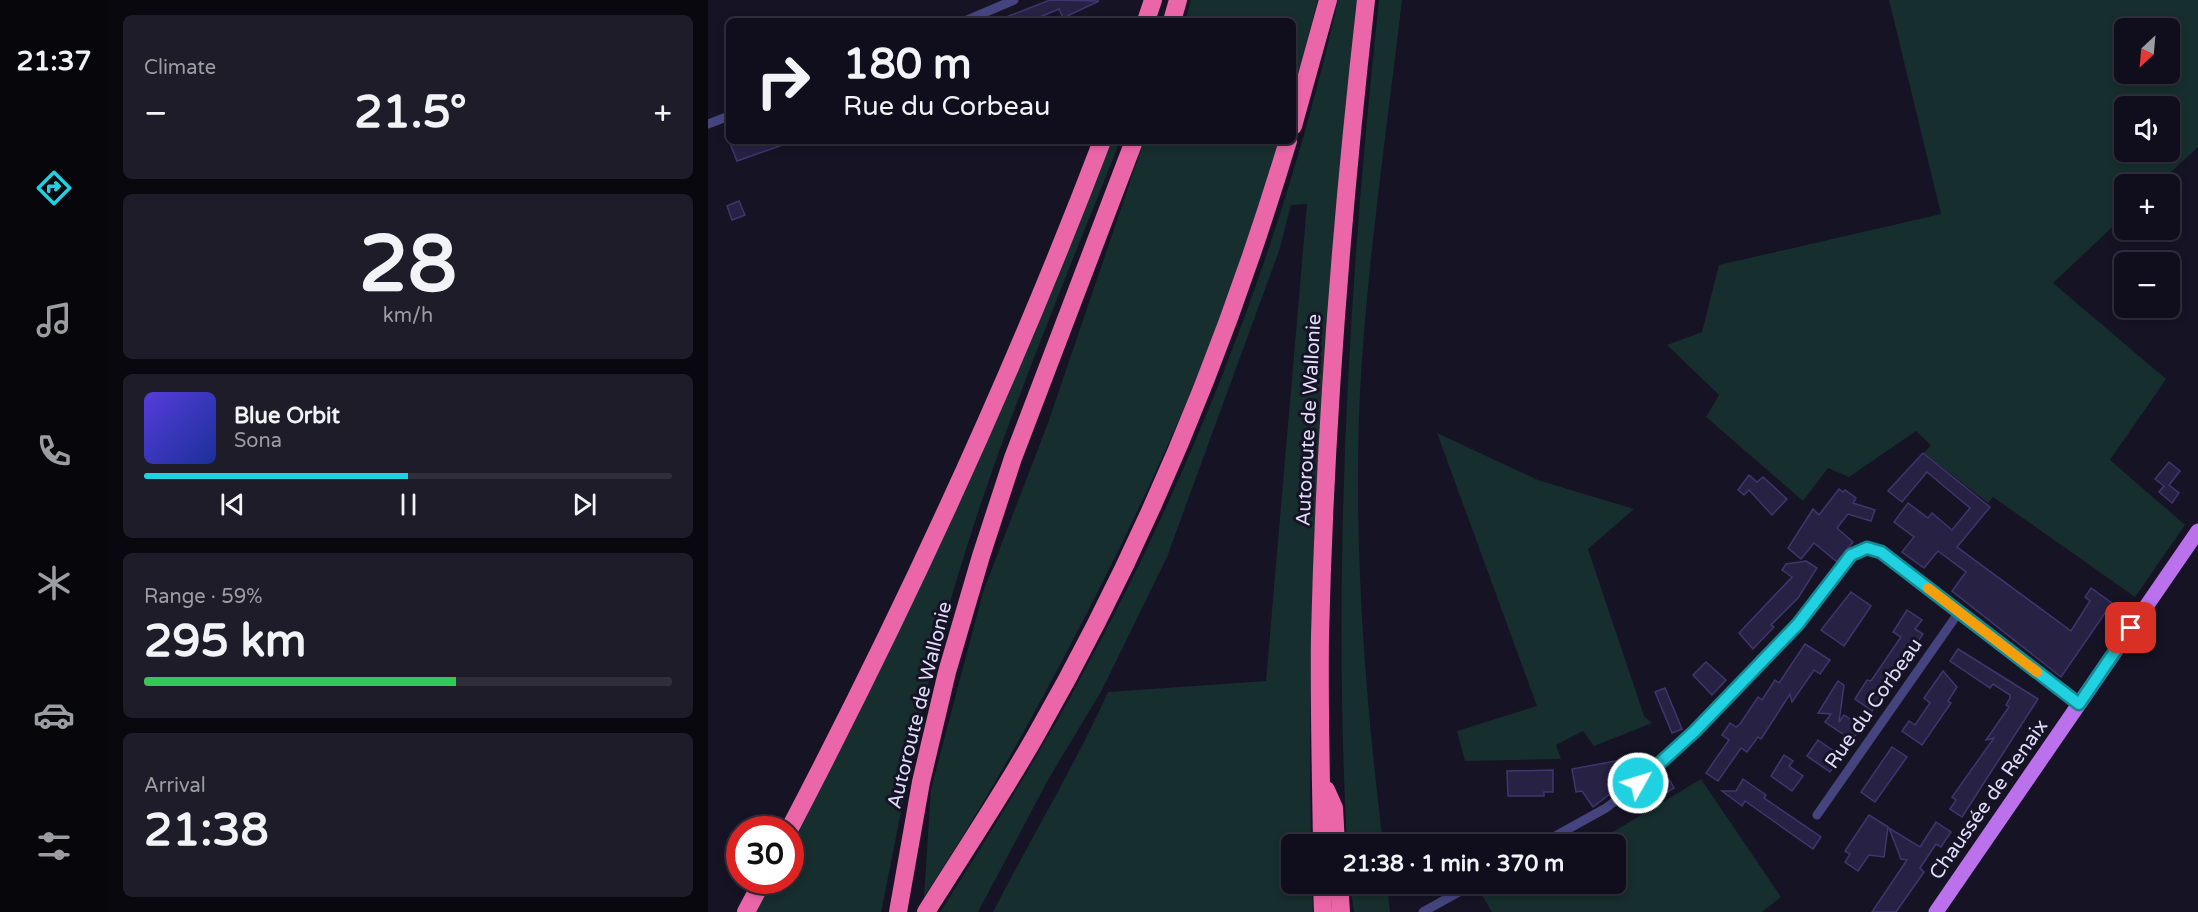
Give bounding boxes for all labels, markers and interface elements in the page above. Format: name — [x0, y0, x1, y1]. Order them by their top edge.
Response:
north arrow — [2114, 18, 2180, 84]
map controls — [2114, 18, 2180, 318]
text: 180 m — [843, 39, 972, 90]
icon: right — [744, 42, 822, 120]
text: 21:37 — [17, 45, 91, 78]
text: Climate — [144, 56, 216, 80]
text: 21.5° — [354, 86, 467, 140]
text: Rue du Corbeau — [843, 90, 1050, 123]
text: − — [144, 94, 168, 133]
text: + — [653, 94, 672, 133]
button: sound — [2114, 96, 2180, 162]
icon: directions — [33, 167, 75, 209]
button: + — [2114, 174, 2180, 240]
text: 28 — [359, 218, 457, 312]
button: − — [2114, 252, 2180, 318]
icon: music — [33, 299, 75, 341]
text: km/h — [383, 304, 433, 328]
street label: Autoroute de Wallonie — [1291, 313, 1327, 527]
text: Blue Orbit — [234, 403, 340, 429]
text: Sona — [234, 429, 282, 453]
icon: phone — [33, 430, 75, 472]
icon: previous — [216, 488, 249, 521]
icon: pause — [392, 488, 425, 521]
icon: next — [568, 488, 601, 521]
icon: climate — [33, 562, 75, 604]
text: Range · 59% — [144, 585, 263, 609]
street label: Autoroute de Wallonie — [883, 599, 957, 811]
pin — [2105, 602, 2156, 653]
icon: arrive — [2114, 611, 2147, 644]
text: 295 km — [144, 615, 306, 669]
street label: Rue du Corbeau — [1820, 634, 1928, 773]
icon: car — [33, 694, 75, 736]
street label: Chaussée de Renaix — [1924, 715, 2053, 884]
position arrow — [1606, 751, 1670, 815]
text: Arrival — [144, 774, 206, 798]
text: 21:38 — [144, 804, 269, 858]
speed limit sign: 30 — [726, 816, 804, 894]
icon: filters — [33, 825, 75, 867]
text: 21:38 · 1 min · 370 m — [1343, 851, 1564, 877]

